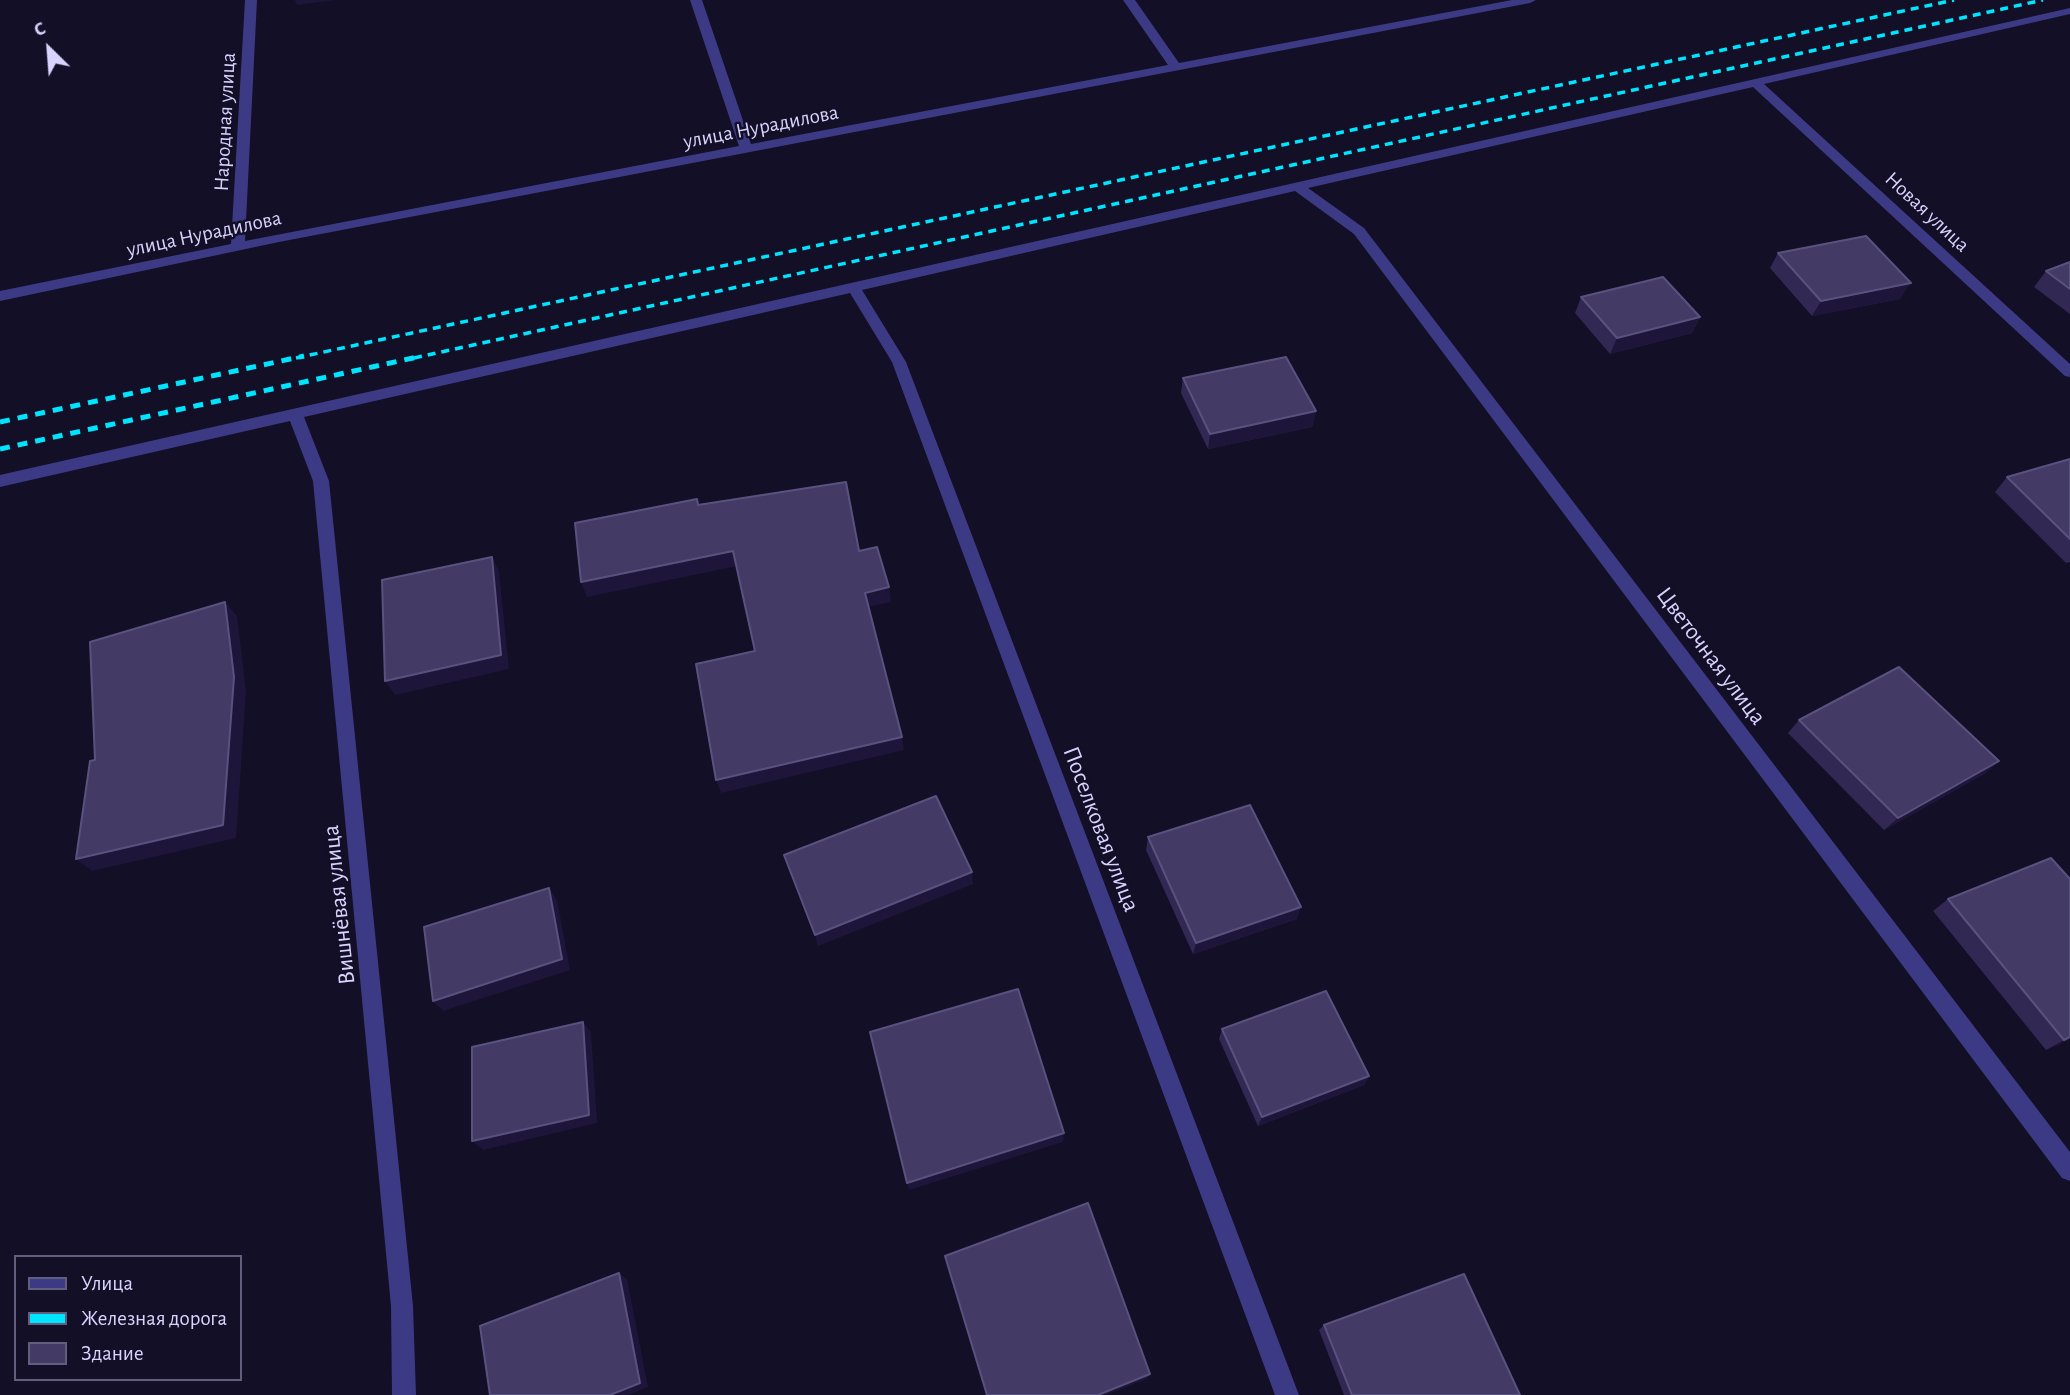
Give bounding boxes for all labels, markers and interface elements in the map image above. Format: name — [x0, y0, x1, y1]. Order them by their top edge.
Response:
north arrow — [14, 14, 84, 84]
text: С — [31, 19, 49, 40]
street label: Народная улица — [209, 52, 241, 192]
street label: улица Нурадилова — [681, 100, 841, 154]
street label: Новая улица — [1879, 166, 1975, 258]
street label: улица Нурадилова — [124, 205, 284, 263]
street label: Цветочная улица — [1650, 581, 1772, 731]
street label: Поселковая улица — [1056, 742, 1146, 916]
street label: Вишнёвая улица — [316, 824, 362, 986]
legend — [14, 1255, 242, 1381]
text: Улица — [81, 1273, 133, 1294]
text: Железная дорога — [81, 1308, 227, 1329]
text: Здание — [81, 1343, 144, 1364]

